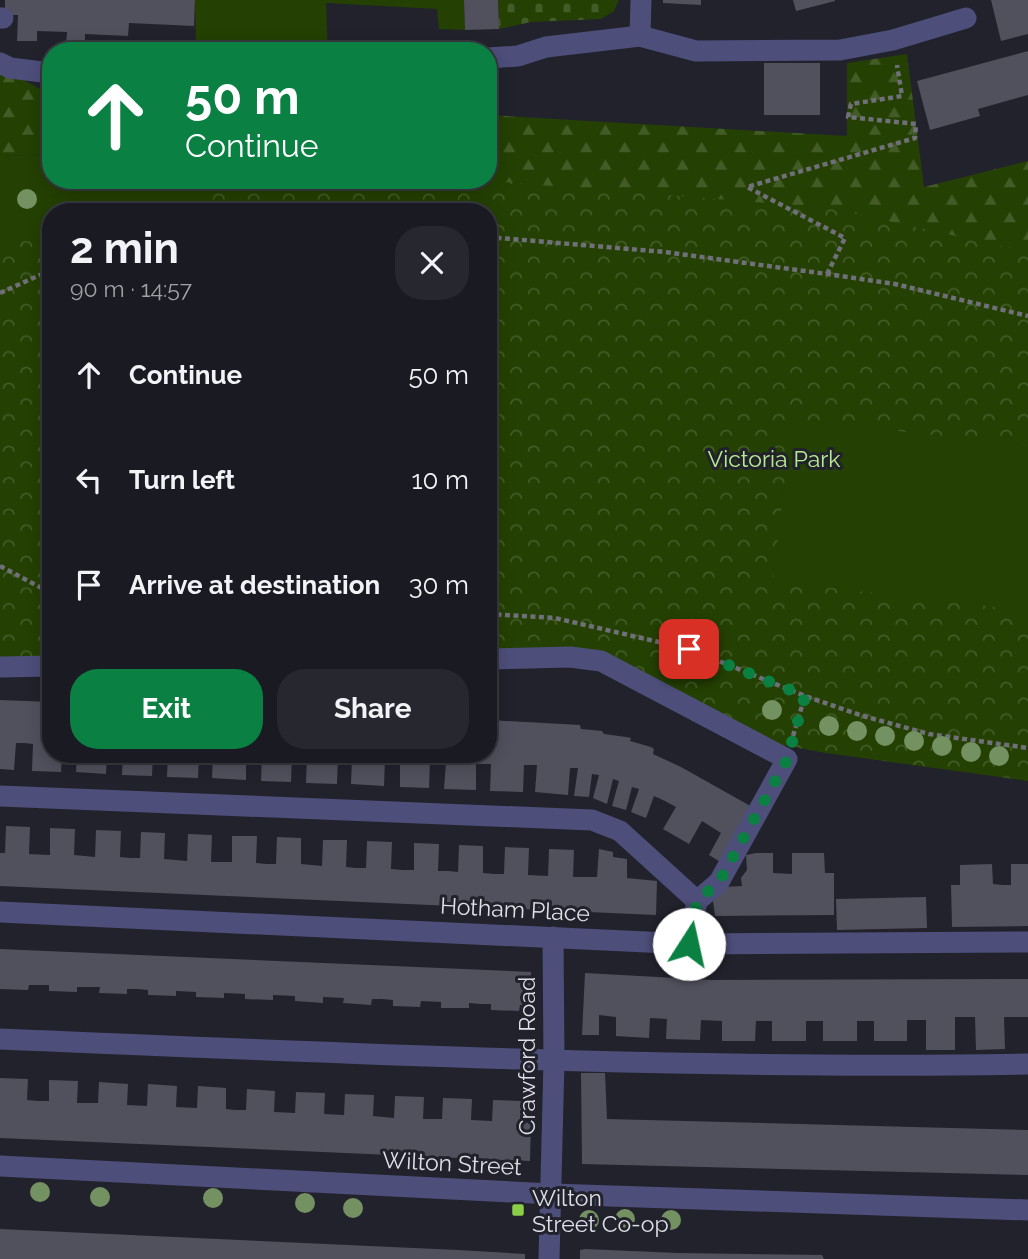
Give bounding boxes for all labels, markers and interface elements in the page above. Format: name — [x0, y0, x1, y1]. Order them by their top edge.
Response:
text: 50 m — [185, 68, 300, 125]
icon: ahead — [70, 70, 161, 161]
text: Continue — [185, 127, 319, 164]
text: 2 min — [70, 224, 179, 273]
button: close — [395, 226, 469, 300]
text: 90 m · 14:57 — [70, 275, 192, 302]
icon: ahead — [70, 356, 108, 394]
text: Continue — [129, 360, 242, 390]
text: 50 m — [408, 360, 469, 390]
park label: Victoria Park — [708, 445, 840, 472]
icon: left — [70, 461, 108, 499]
text: Turn left — [129, 465, 235, 495]
text: 10 m — [411, 465, 469, 495]
icon: arrive — [70, 566, 108, 604]
text: Arrive at destination — [129, 570, 380, 600]
text: 30 m — [409, 570, 469, 600]
pin — [659, 619, 719, 679]
icon: arrive — [670, 630, 708, 668]
button: Exit — [70, 669, 263, 749]
button: Share — [277, 669, 469, 749]
street label: Hotham Place — [439, 892, 591, 926]
position arrow — [652, 907, 726, 981]
street label: Crawford Road — [513, 977, 540, 1135]
street label: Wilton Street — [382, 1146, 523, 1180]
place label: Wilton Street Co-op — [532, 1184, 669, 1237]
marker: Wilton Street Co-op — [510, 1202, 526, 1218]

